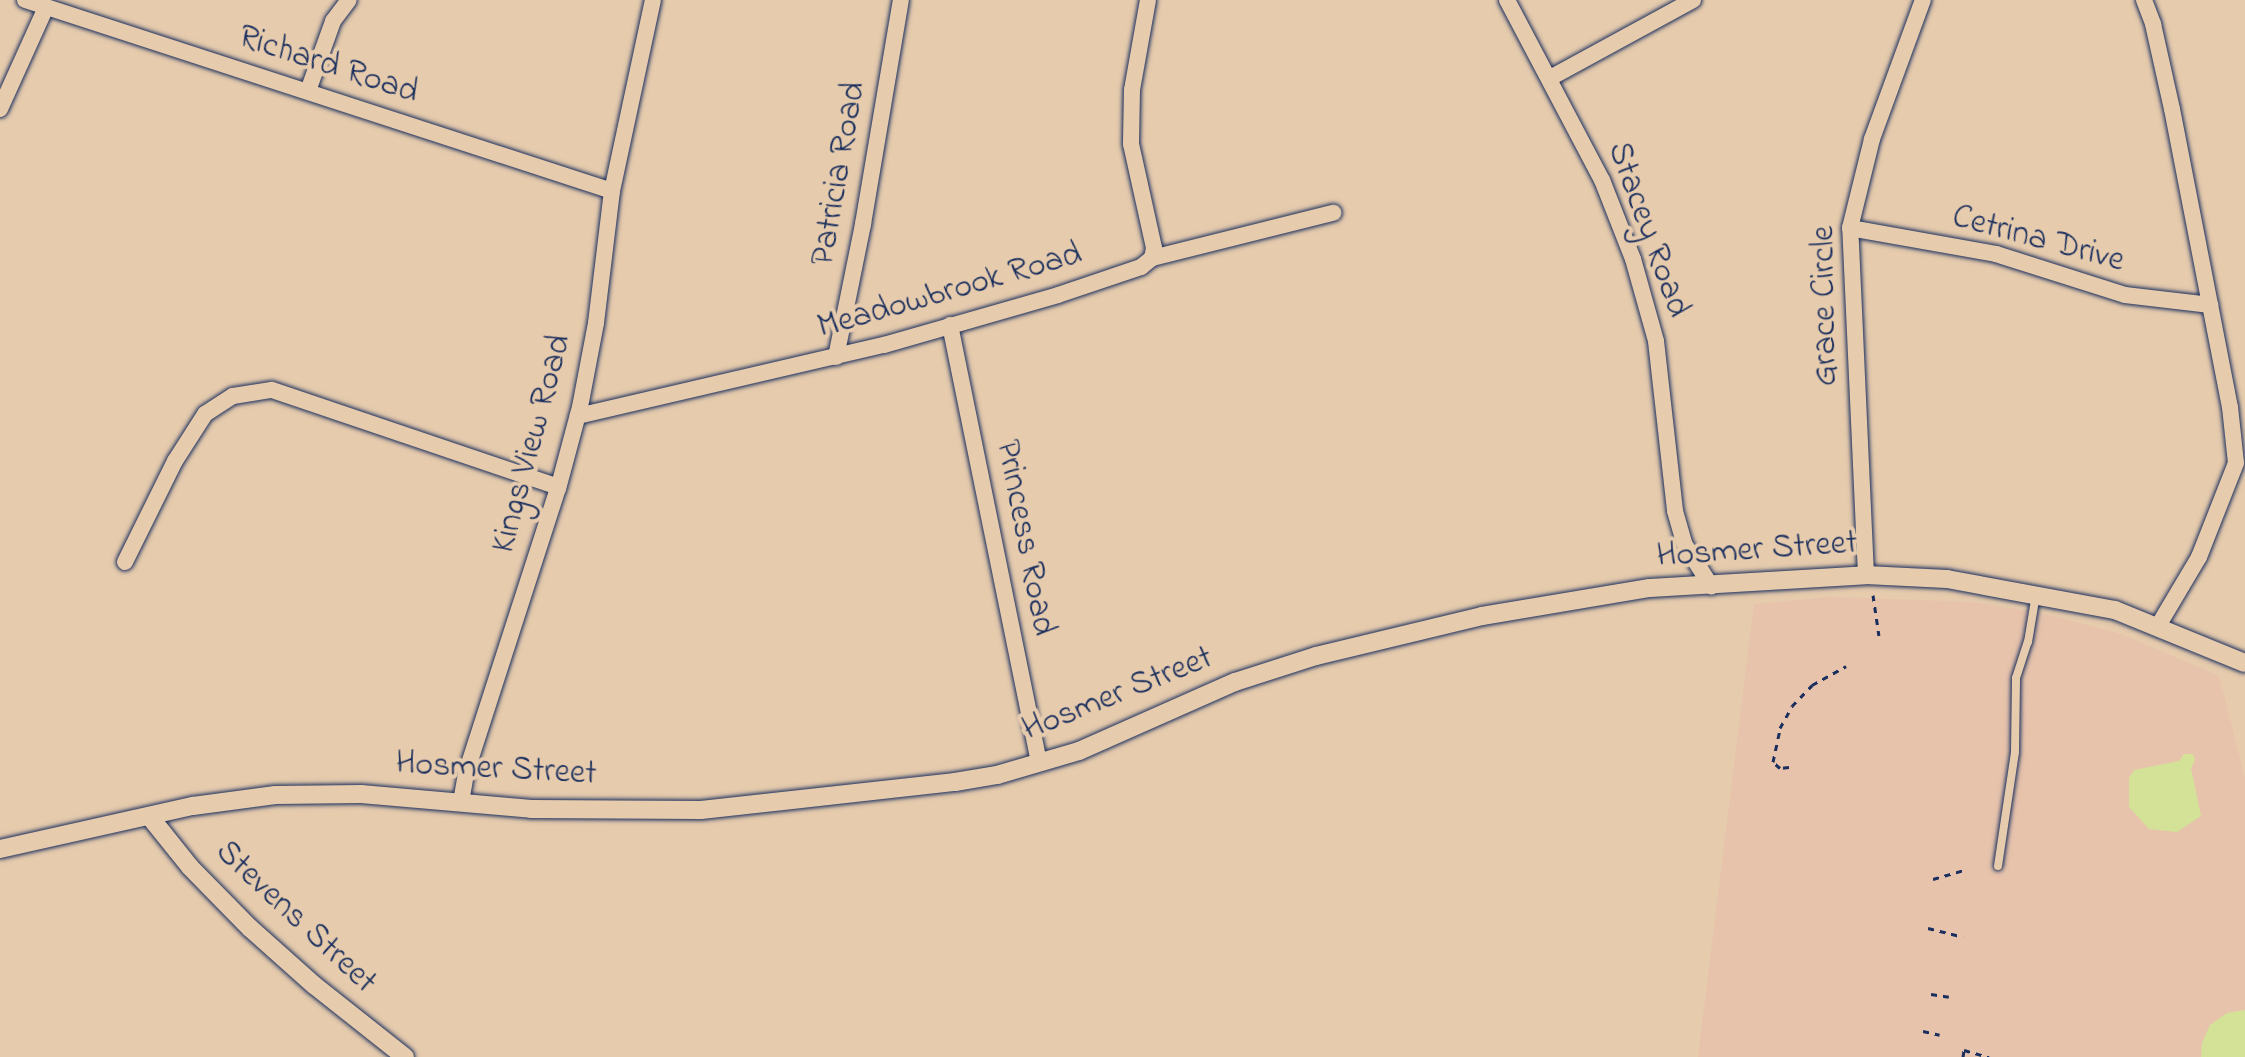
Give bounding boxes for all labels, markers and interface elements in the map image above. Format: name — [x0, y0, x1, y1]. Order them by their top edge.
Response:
street label: Richard Road — [233, 18, 423, 114]
street label: Patricia Road — [804, 79, 876, 269]
street label: Stacey Road — [1596, 137, 1698, 323]
street label: Cetrina Drive — [1947, 197, 2129, 283]
street label: Grace Circle — [1804, 225, 1848, 387]
street label: Meadowbrook Road — [813, 235, 1087, 349]
street label: Kings View Road — [484, 330, 582, 558]
street label: Princess Road — [985, 437, 1063, 639]
street label: Hosmer Street — [1655, 524, 1859, 578]
street label: Hosmer Street — [1017, 638, 1219, 752]
street label: Hosmer Street — [395, 744, 597, 796]
street label: Stevens Street — [206, 833, 384, 1003]

